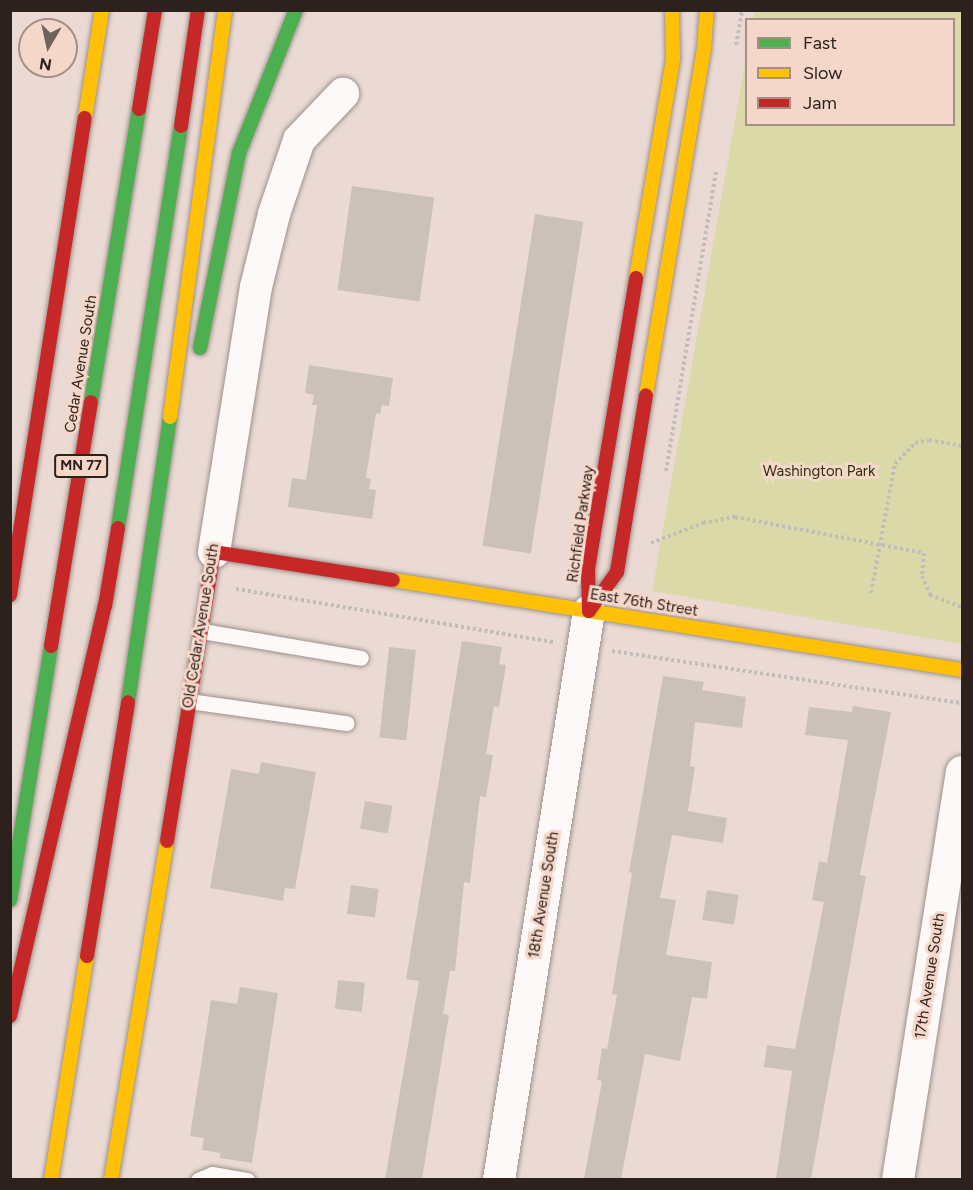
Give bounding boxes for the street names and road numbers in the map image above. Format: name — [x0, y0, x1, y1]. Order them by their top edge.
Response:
street label: Cedar Avenue South — [61, 294, 101, 434]
road number: MN 77 — [54, 455, 108, 477]
street label: Richfield Parkway — [564, 464, 598, 584]
street label: Old Cedar Avenue South — [179, 542, 223, 710]
street label: East 76th Street — [589, 586, 699, 620]
street label: 18th Avenue South — [525, 830, 563, 960]
street label: 17th Avenue South — [911, 912, 949, 1040]

